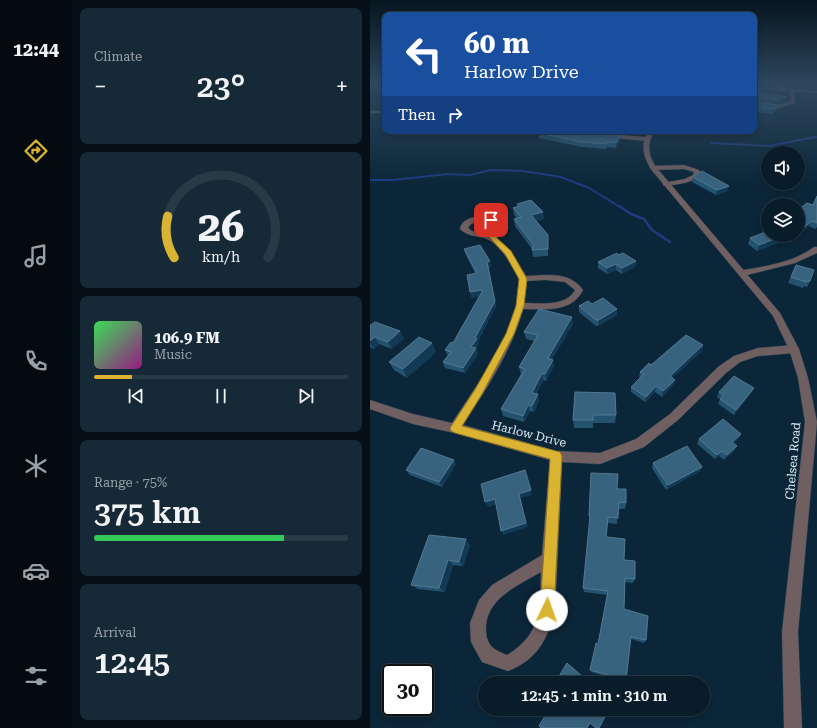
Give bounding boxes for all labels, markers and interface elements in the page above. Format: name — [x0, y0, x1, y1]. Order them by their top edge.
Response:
text: 60 m — [464, 27, 529, 60]
icon: left — [398, 28, 450, 80]
text: 12:44 — [13, 39, 59, 60]
text: Climate — [94, 49, 142, 64]
text: Harlow Drive — [464, 61, 579, 82]
text: 23° — [197, 69, 245, 104]
text: − — [94, 74, 106, 99]
text: + — [336, 74, 348, 99]
icon: right — [444, 104, 466, 126]
text: Then — [398, 106, 436, 124]
icon: directions — [22, 137, 50, 165]
map controls — [761, 146, 805, 242]
button: sound — [761, 146, 805, 190]
button: layers — [761, 198, 805, 242]
text: 26 — [198, 202, 244, 251]
pin — [474, 203, 508, 237]
icon: arrive — [480, 209, 502, 231]
icon: music — [22, 242, 50, 270]
text: km/h — [202, 249, 240, 265]
text: 106.9 FM — [154, 329, 220, 347]
icon: phone — [22, 347, 50, 375]
text: Music — [154, 347, 192, 362]
icon: previous — [125, 385, 147, 407]
icon: pause — [210, 385, 232, 407]
icon: next — [295, 385, 317, 407]
street label: Harlow Drive — [490, 418, 568, 450]
street label: Chelsea Road — [783, 421, 803, 500]
icon: climate — [22, 452, 50, 480]
text: Range · 75% — [94, 475, 167, 490]
text: 375 km — [94, 495, 201, 530]
icon: car — [22, 557, 50, 585]
position arrow — [526, 589, 568, 631]
text: Arrival — [94, 625, 136, 640]
text: 12:45 — [94, 645, 170, 680]
icon: filters — [22, 662, 50, 690]
speed limit sign: 30 — [382, 664, 434, 716]
text: 12:45 · 1 min · 310 m — [521, 687, 667, 705]

